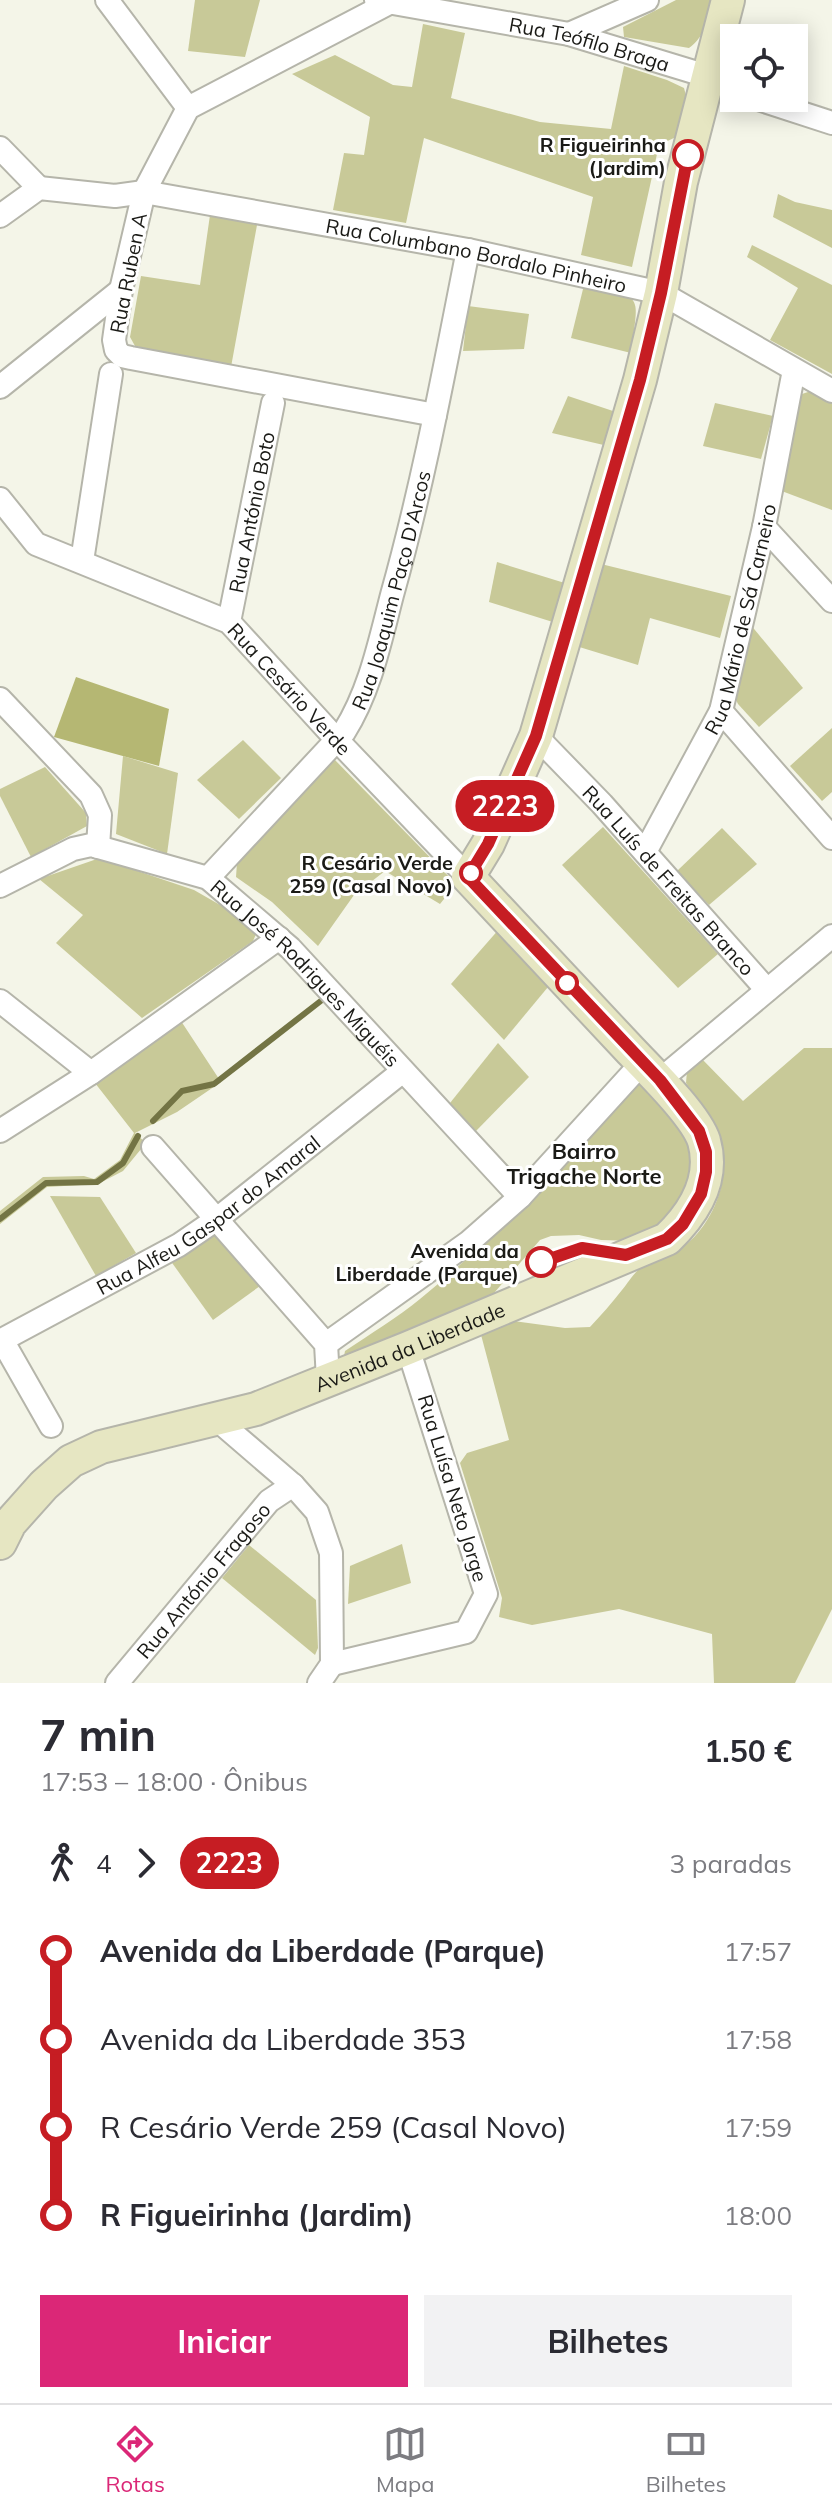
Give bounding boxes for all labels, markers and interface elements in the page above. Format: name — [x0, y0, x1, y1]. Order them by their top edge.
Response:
street label: Rua Teófilo Braga — [507, 11, 673, 76]
map controls — [720, 24, 808, 112]
button: locate — [720, 24, 808, 112]
place label: R Figueirinha (Jardim) — [540, 132, 666, 180]
marker: R Figueirinha (Jardim) — [673, 140, 703, 170]
street label: Rua Ruben A — [104, 210, 152, 336]
street label: Rua Columbano Bordalo Pinheiro — [324, 212, 629, 298]
street label: Rua António Boto — [223, 429, 279, 595]
street label: Rua Joaquim Paço D'Arcos — [346, 468, 435, 713]
street label: Rua Mário de Sá Carneiro — [698, 502, 781, 739]
street label: Rua Cesário Verde — [223, 617, 357, 760]
street label: Rua Luís de Freitas Branco — [578, 779, 760, 980]
line badge: 2223 — [449, 780, 561, 832]
text: 2223 — [471, 788, 539, 823]
place label: R Cesário Verde 259 (Casal Novo) — [290, 850, 453, 898]
marker: R Cesário Verde 259 (Casal Novo) — [460, 862, 482, 884]
street label: Rua José Rodrigues Miguéis — [206, 874, 405, 1072]
unlabelled marker — [556, 972, 578, 994]
street label: Rua Alfeu Gaspar do Amaral — [92, 1130, 325, 1300]
district label: Bairro Trigache Norte — [506, 1137, 662, 1190]
place label: Avenida da Liberdade (Parque) — [336, 1238, 519, 1286]
marker: Avenida da Liberdade (Parque) — [526, 1247, 556, 1277]
street label: Avenida da Liberdade — [311, 1296, 508, 1397]
street label: Rua Luísa Neto Jorge — [413, 1392, 493, 1584]
street label: Rua António Fragoso — [131, 1497, 275, 1663]
text: 7 min — [40, 1707, 156, 1762]
text: 1.50 € — [704, 1732, 792, 1770]
text: 17:53 – 18:00 · Ônibus — [40, 1765, 308, 1798]
icon: walk — [40, 1841, 84, 1885]
icon: forward — [124, 1841, 168, 1885]
text: 2223 — [196, 1845, 263, 1880]
text: 4 — [96, 1847, 112, 1880]
text: 3 paradas — [669, 1847, 792, 1880]
text: Avenida da Liberdade (Parque) — [100, 1932, 546, 1970]
text: 17:57 — [724, 1935, 792, 1968]
text: Avenida da Liberdade 353 — [100, 2020, 466, 2058]
text: 17:58 — [724, 2023, 792, 2056]
text: R Cesário Verde 259 (Casal Novo) — [100, 2108, 567, 2146]
text: 17:59 — [724, 2111, 792, 2144]
text: R Figueirinha (Jardim) — [100, 2196, 413, 2234]
text: 18:00 — [724, 2199, 792, 2232]
button: Iniciar — [40, 2295, 408, 2387]
button: Bilhetes — [424, 2295, 792, 2387]
tab: Rotas — [106, 2422, 165, 2498]
tab: Mapa — [376, 2422, 434, 2498]
tab: Bilhetes — [646, 2422, 726, 2498]

